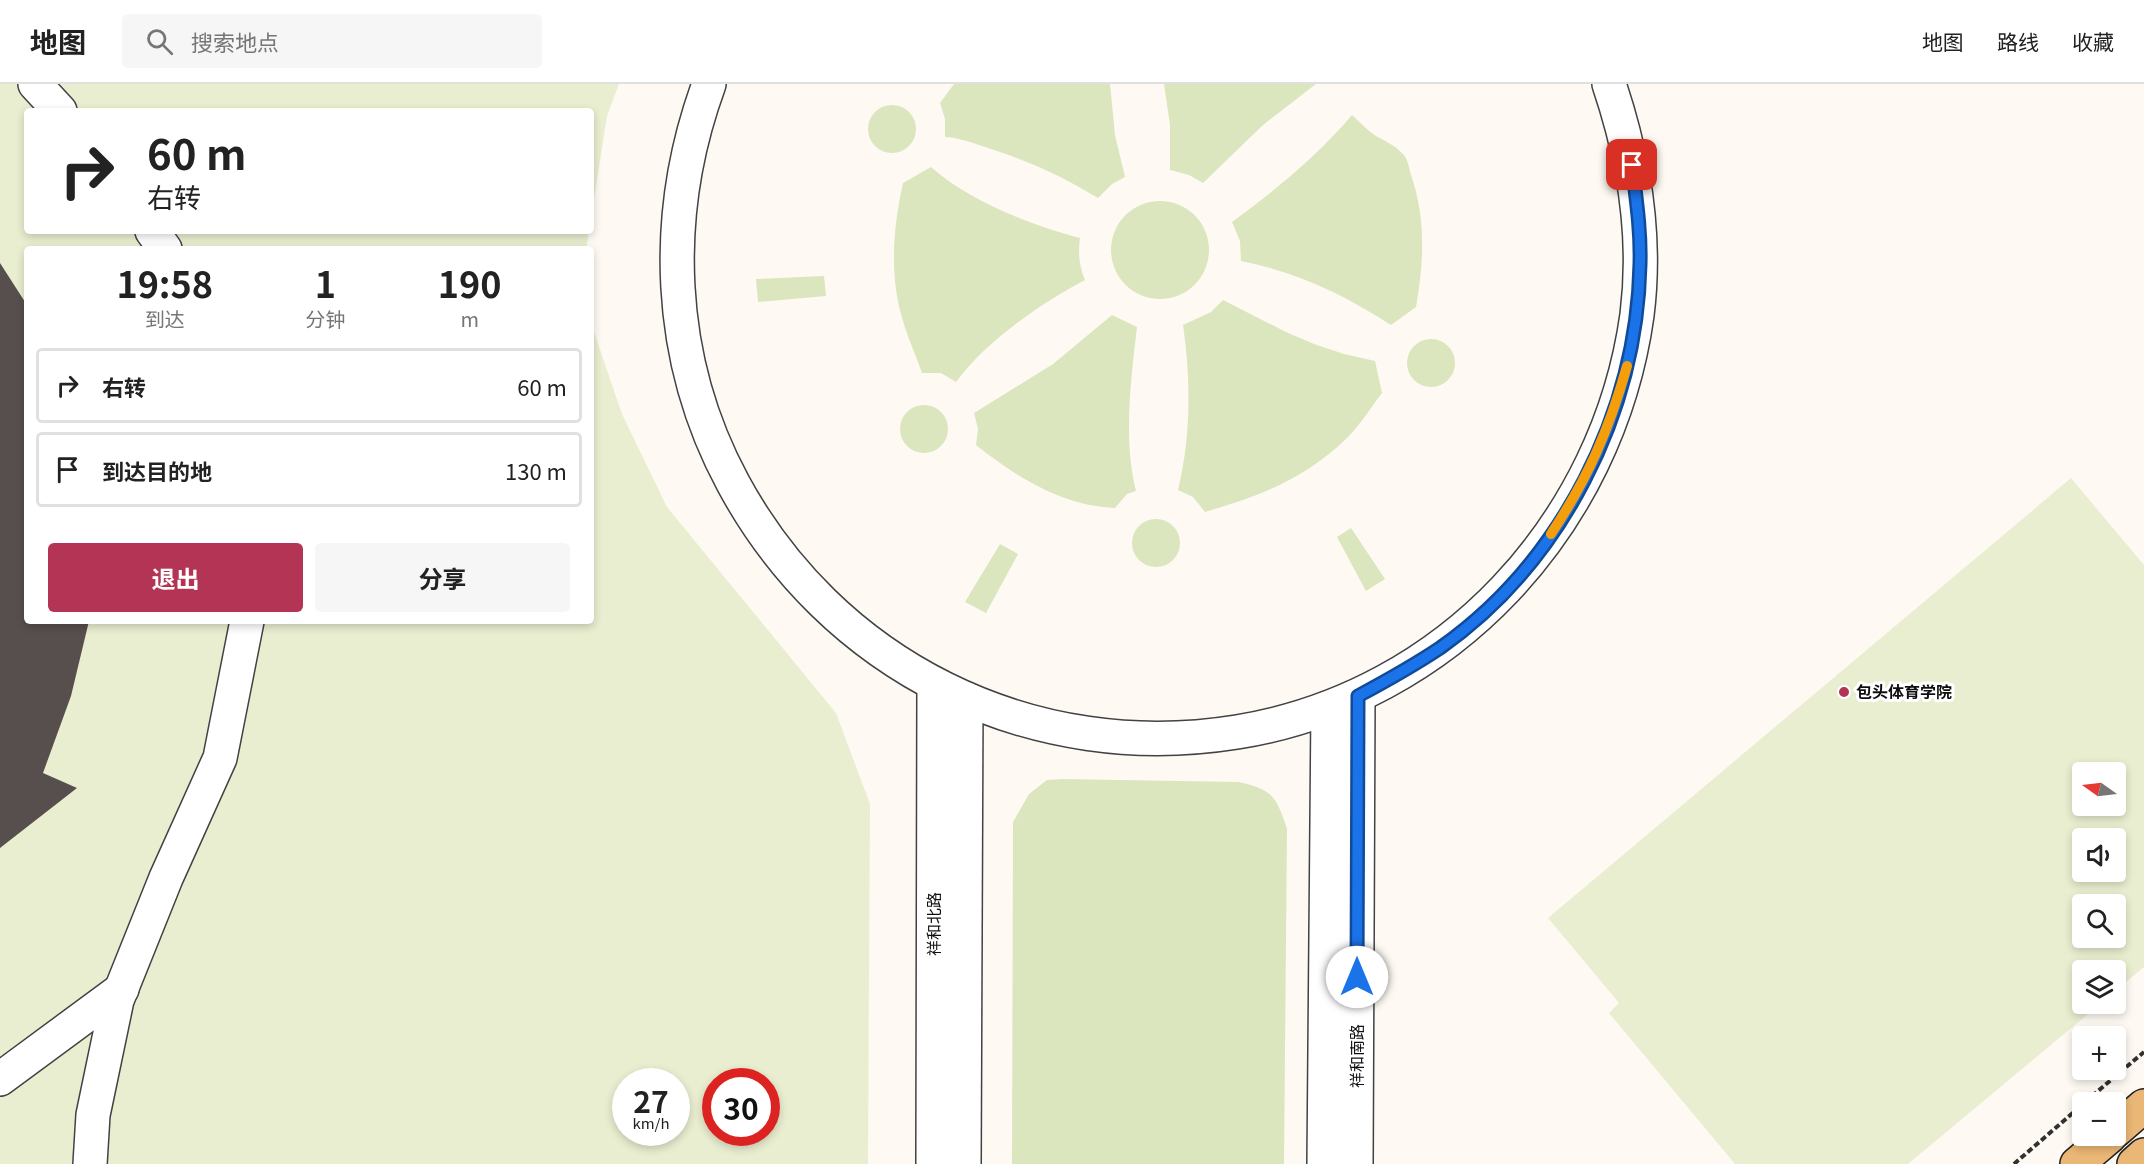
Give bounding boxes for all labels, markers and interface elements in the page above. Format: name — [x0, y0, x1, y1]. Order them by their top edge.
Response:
search box — [122, 14, 542, 68]
text: 地图 — [30, 21, 86, 61]
icon: search — [143, 25, 176, 58]
text: 搜索地点 — [191, 25, 279, 57]
text: 地图 — [1922, 26, 1964, 56]
text: 路线 — [1997, 26, 2039, 56]
text: 收藏 — [2072, 26, 2114, 56]
text: 60 m — [147, 121, 247, 182]
icon: right — [48, 132, 126, 210]
pin — [1606, 139, 1657, 190]
icon: arrive — [1615, 148, 1648, 181]
text: 右转 — [147, 177, 201, 216]
text: 19:58 — [116, 256, 213, 308]
text: 1 — [315, 256, 336, 308]
text: 190 — [438, 256, 502, 308]
text: 到达 — [145, 304, 185, 333]
text: 分钟 — [305, 304, 345, 333]
text: m — [460, 304, 479, 333]
icon: right — [51, 369, 84, 402]
text: 右转 — [102, 370, 146, 402]
text: 60 m — [517, 370, 567, 402]
icon: arrive — [51, 453, 84, 486]
text: 到达目的地 — [102, 454, 212, 486]
text: 130 m — [505, 454, 567, 486]
button: 退出 — [48, 543, 303, 612]
button: 分享 — [315, 543, 570, 612]
place label: 包头体育学院 — [1856, 679, 1952, 703]
marker: 包头体育学院 — [1837, 685, 1851, 699]
north arrow — [2072, 762, 2126, 816]
map controls — [2072, 762, 2126, 1146]
button: sound — [2072, 828, 2126, 882]
street label: 祥和北路 — [921, 892, 945, 956]
button: search — [2072, 894, 2126, 948]
position arrow — [1325, 945, 1389, 1009]
button: layers — [2072, 960, 2126, 1014]
street label: 祥和南路 — [1344, 1024, 1368, 1088]
button: + — [2072, 1026, 2126, 1080]
speed limit sign: 30 — [702, 1068, 780, 1146]
text: 27 — [633, 1078, 669, 1122]
button: − — [2072, 1092, 2126, 1146]
text: km/h — [632, 1112, 670, 1133]

